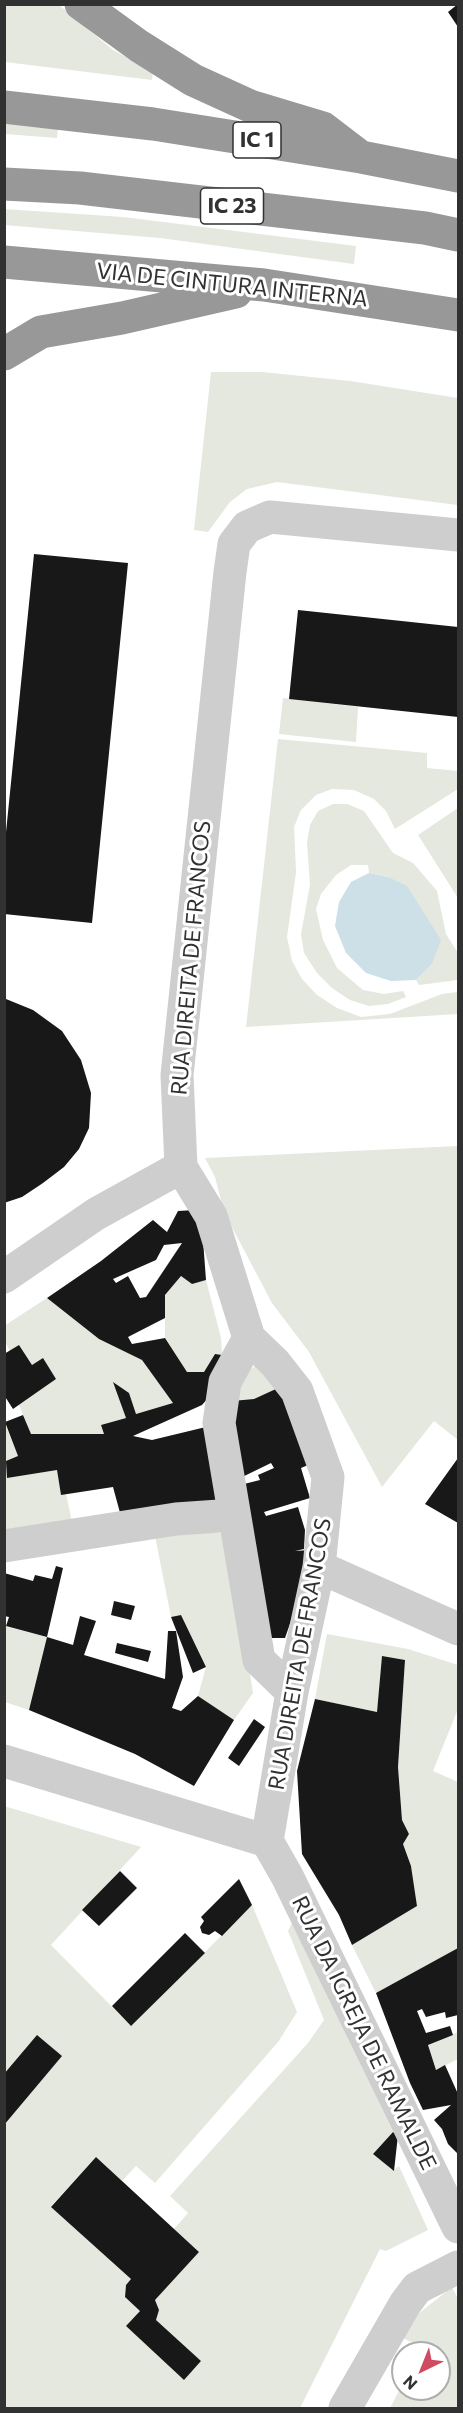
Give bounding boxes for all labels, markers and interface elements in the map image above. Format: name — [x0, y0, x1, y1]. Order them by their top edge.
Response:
road number: IC 1 — [233, 122, 281, 158]
road number: IC 23 — [200, 188, 264, 224]
street label: VIA DE CINTURA INTERNA — [95, 258, 369, 312]
street label: RUA DIREITA DE FRANCOS — [166, 820, 216, 1096]
street label: RUA DIREITA DE FRANCOS — [263, 1516, 337, 1792]
street label: RUA DA IGREJA DE RAMALDE — [286, 1892, 442, 2174]
north arrow — [391, 2341, 451, 2401]
text: N — [399, 2372, 421, 2394]

